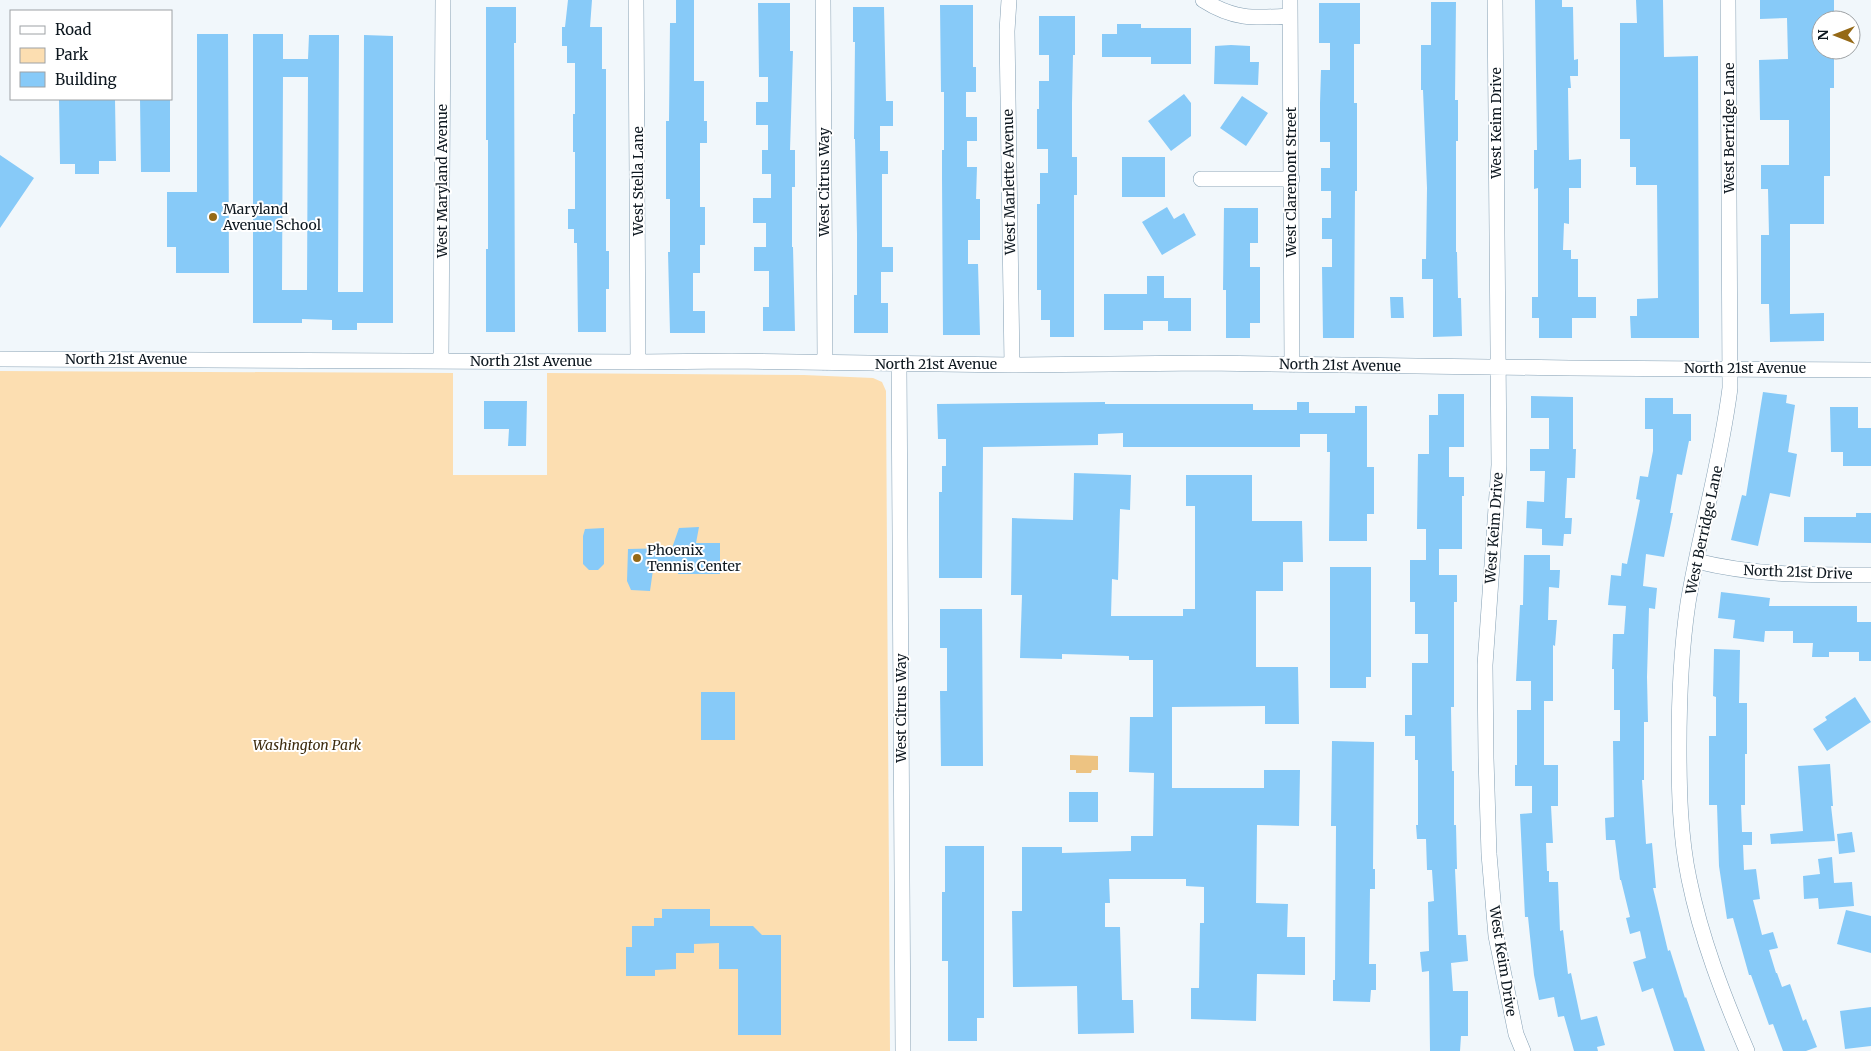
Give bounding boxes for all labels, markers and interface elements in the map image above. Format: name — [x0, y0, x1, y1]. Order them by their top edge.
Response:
legend — [10, 10, 172, 100]
north arrow — [1811, 10, 1861, 60]
text: Road — [55, 20, 91, 39]
text: N — [1814, 29, 1832, 41]
text: Park — [55, 45, 89, 64]
street label: West Berridge Lane — [1720, 62, 1738, 195]
street label: West Keim Drive — [1487, 67, 1505, 180]
text: Building — [55, 70, 117, 89]
street label: West Maryland Avenue — [433, 104, 451, 259]
street label: West Claremont Street — [1282, 106, 1300, 258]
street label: West Marlette Avenue — [999, 109, 1019, 256]
street label: West Stella Lane — [629, 126, 647, 237]
street label: West Citrus Way — [815, 127, 833, 238]
place label: Maryland Avenue School — [222, 200, 322, 234]
marker: Maryland Avenue School — [207, 211, 219, 223]
street label: North 21st Avenue — [65, 350, 187, 368]
street label: North 21st Avenue — [470, 352, 592, 370]
street label: North 21st Avenue — [875, 355, 997, 373]
street label: North 21st Avenue — [1279, 355, 1401, 375]
street label: North 21st Avenue — [1684, 359, 1806, 377]
street label: West Berridge Lane — [1681, 464, 1726, 597]
street label: West Keim Drive — [1481, 472, 1507, 585]
place label: Phoenix Tennis Center — [647, 541, 741, 575]
marker: Phoenix Tennis Center — [631, 552, 643, 564]
street label: North 21st Drive — [1743, 561, 1853, 583]
street label: West Citrus Way — [892, 653, 910, 764]
park label: Washington Park — [253, 736, 362, 754]
street label: West Keim Drive — [1485, 904, 1521, 1017]

